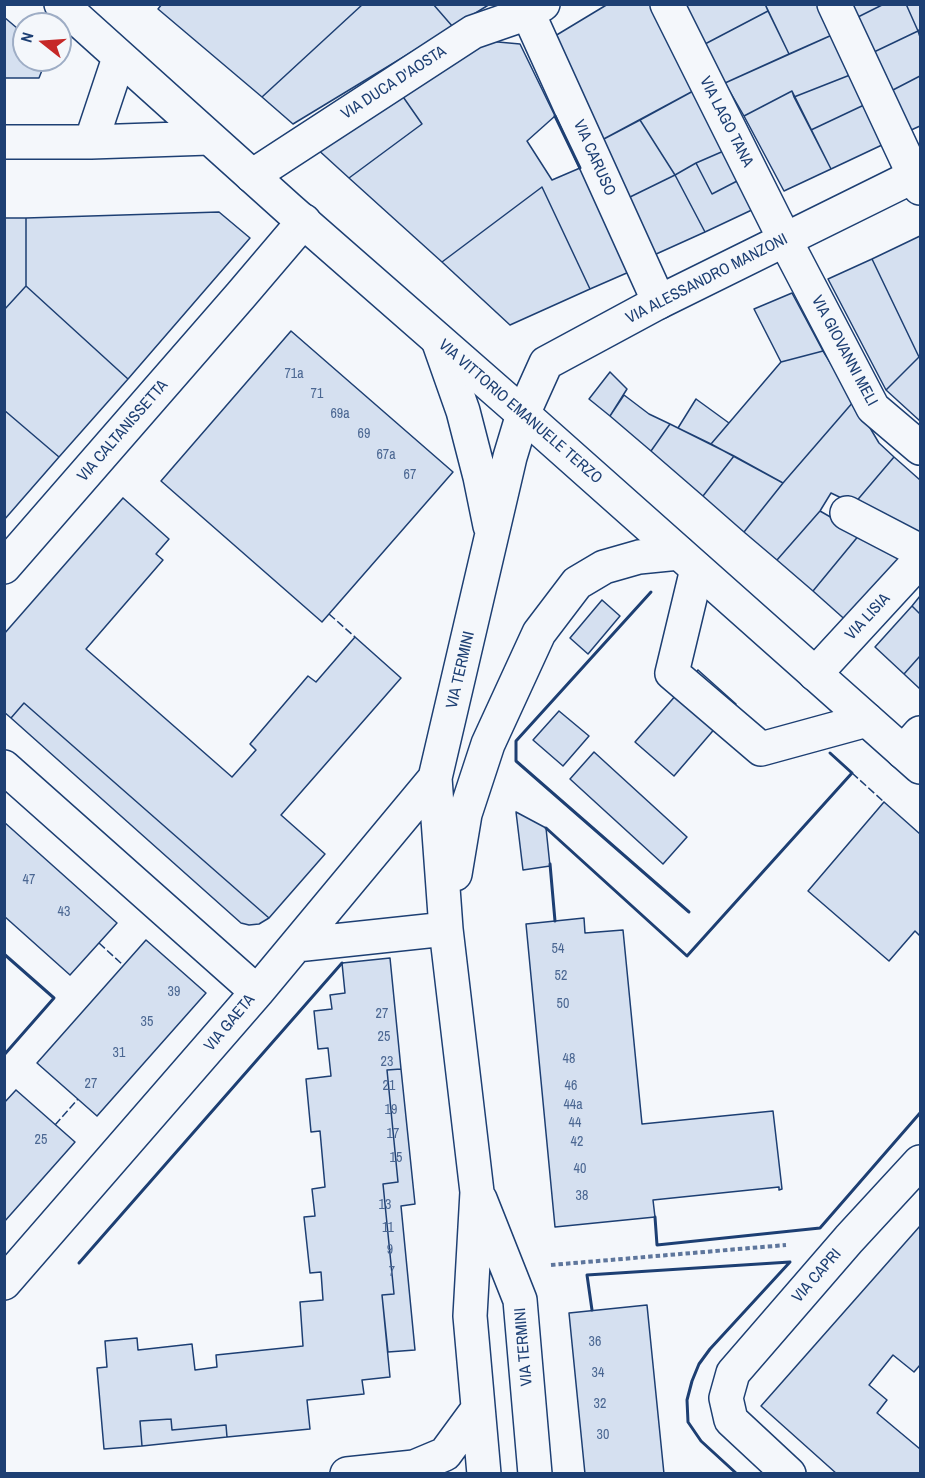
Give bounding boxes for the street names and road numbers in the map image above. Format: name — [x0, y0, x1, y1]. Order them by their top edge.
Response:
street label: VIA DUCA D'AOSTA — [338, 42, 450, 124]
street label: VIA LAGO TANA — [695, 74, 757, 170]
street label: VIA CARUSO — [569, 117, 619, 199]
street label: VIA ALESSANDRO MANZONI — [623, 230, 791, 328]
street label: VIA GIOVANNI MELI — [807, 293, 881, 409]
street label: VIA VITTORIO EMANUELE TERZO — [434, 336, 606, 488]
street label: VIA CALTANISSETTA — [74, 376, 172, 486]
street label: VIA LISIA — [842, 590, 894, 644]
street label: VIA TERMINI — [443, 629, 479, 711]
street label: VIA GAETA — [201, 991, 259, 1055]
street label: VIA CAPRI — [788, 1245, 846, 1307]
street label: VIA TERMINI — [511, 1307, 537, 1387]

